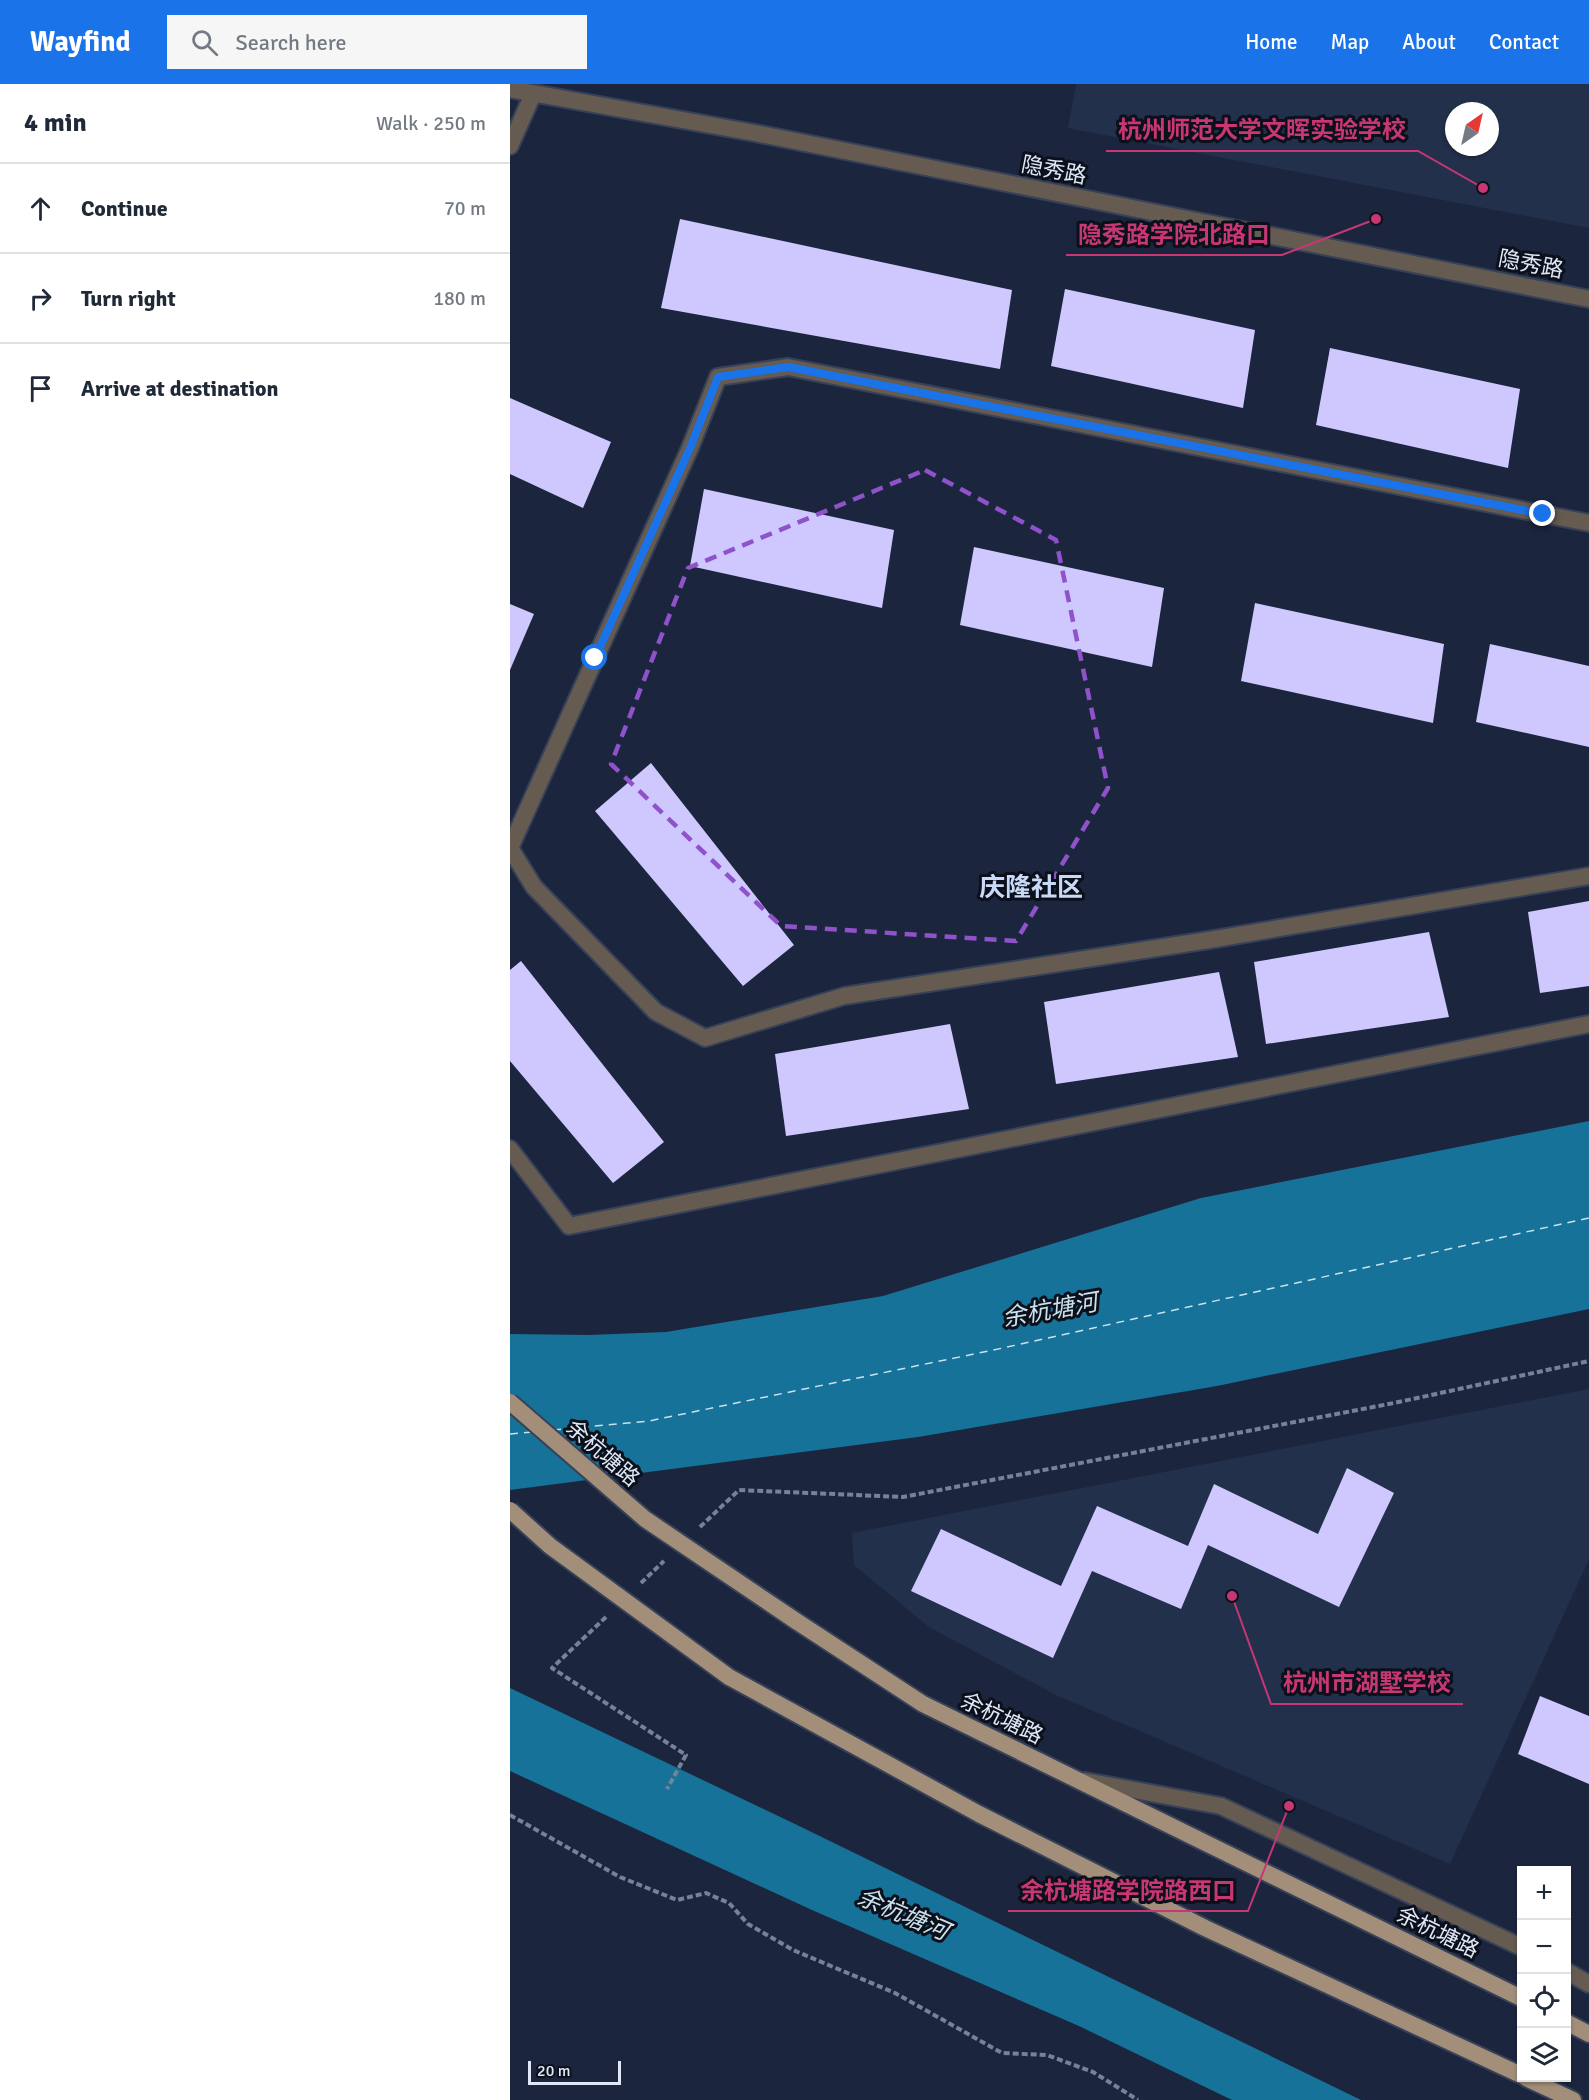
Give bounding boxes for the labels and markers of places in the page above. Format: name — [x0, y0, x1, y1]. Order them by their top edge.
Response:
callout: 杭州师范大学文晖实验学校 — [1106, 109, 1418, 151]
callout: 隐秀路学院北路口 — [1066, 213, 1282, 255]
callout: 杭州市湖墅学校 — [1271, 1662, 1463, 1704]
callout: 余杭塘路学院路西口 — [1008, 1869, 1248, 1911]

